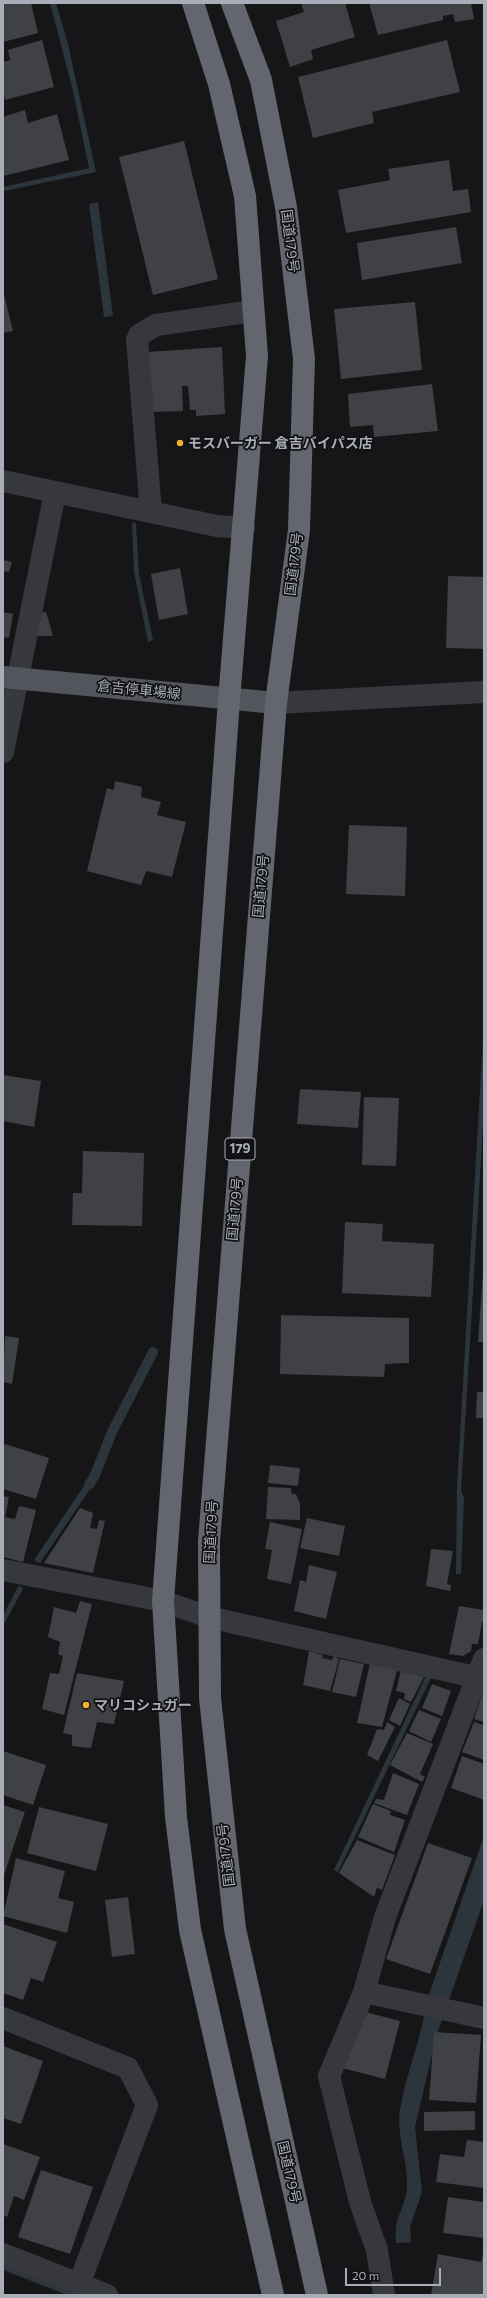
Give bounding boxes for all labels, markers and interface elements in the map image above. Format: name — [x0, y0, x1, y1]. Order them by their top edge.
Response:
street label: 国道179号 — [278, 208, 302, 274]
place label: モスバーガー 倉吉バイパス店 — [188, 435, 373, 451]
marker: モスバーガー 倉吉バイパス店 — [175, 438, 185, 448]
street label: 国道179号 — [282, 531, 306, 597]
street label: 倉吉停車場線 — [96, 677, 182, 703]
street label: 国道179号 — [250, 853, 272, 919]
road number: 179 — [225, 1138, 255, 1160]
street label: 国道179号 — [224, 1176, 246, 1242]
street label: 国道179号 — [201, 1500, 221, 1564]
place label: マリコシュガー — [94, 1697, 192, 1713]
marker: マリコシュガー — [81, 1700, 91, 1710]
street label: 国道179号 — [214, 1822, 238, 1888]
street label: 国道179号 — [274, 2139, 304, 2205]
scale bar — [347, 2260, 443, 2286]
text: 20 m — [352, 2268, 379, 2282]

